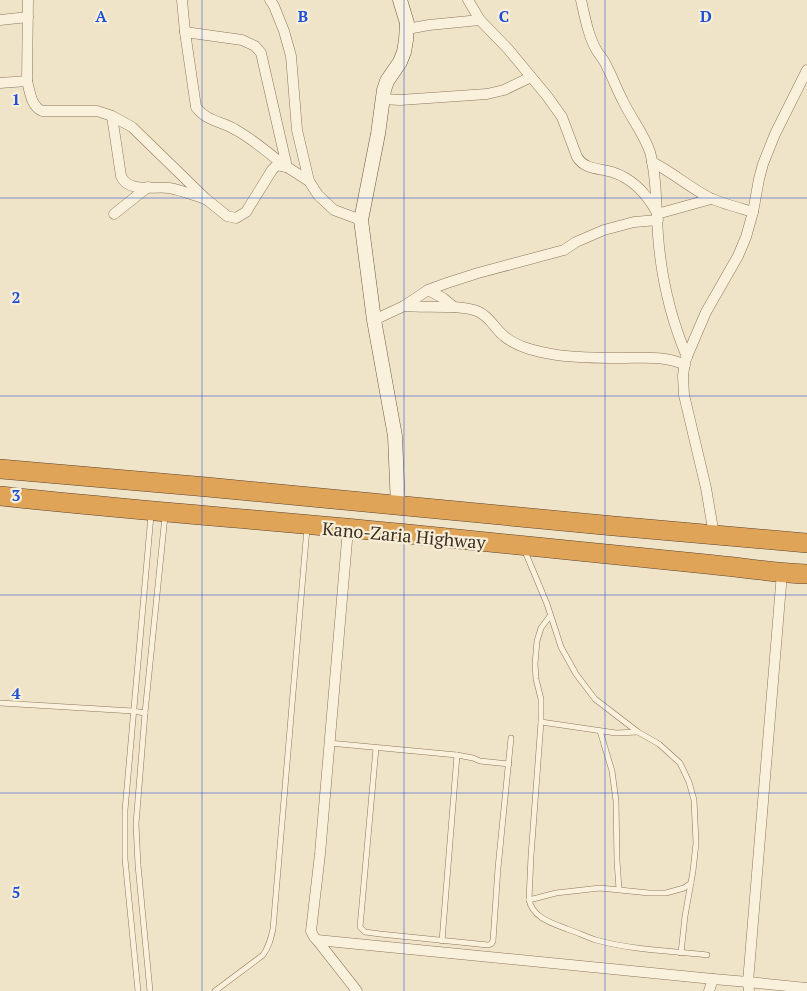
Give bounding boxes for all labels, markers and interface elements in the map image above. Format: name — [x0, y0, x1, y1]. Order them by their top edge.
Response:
text: A — [95, 5, 107, 27]
text: B — [298, 5, 308, 27]
text: C — [499, 5, 509, 27]
text: D — [700, 5, 712, 27]
text: 1 — [11, 88, 21, 110]
text: 2 — [11, 286, 21, 308]
text: 3 — [11, 484, 21, 506]
street label: Kano-Zaria Highway — [321, 516, 488, 554]
text: 4 — [11, 682, 21, 704]
text: 5 — [11, 881, 21, 903]

